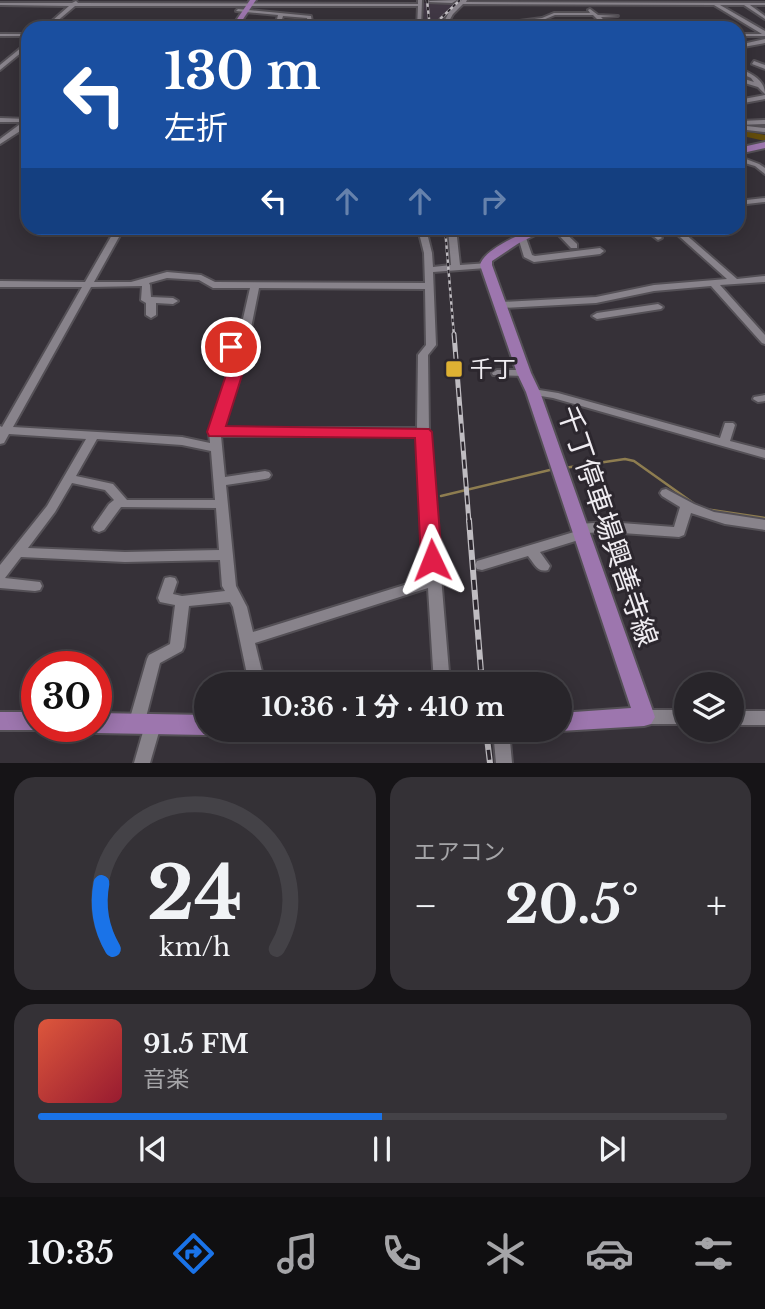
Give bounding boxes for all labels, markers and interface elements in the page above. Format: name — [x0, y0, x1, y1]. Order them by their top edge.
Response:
text: 130 m — [164, 41, 321, 102]
icon: left — [49, 49, 140, 140]
text: 左折 — [164, 108, 228, 148]
icon: left — [255, 182, 293, 220]
icon: ahead — [328, 182, 366, 220]
icon: ahead — [401, 182, 439, 220]
icon: right — [474, 182, 512, 220]
pin — [201, 317, 261, 377]
icon: arrive — [212, 328, 250, 366]
place label: 千丁 — [470, 355, 516, 383]
marker: 千丁 — [444, 359, 464, 379]
street label: 千丁停車場興善寺線 — [550, 401, 665, 651]
position arrow — [395, 523, 469, 597]
speed limit sign: 30 — [21, 651, 112, 742]
map controls — [674, 672, 744, 742]
button: layers — [674, 672, 744, 742]
text: 10:36 · 1 分 · 410 m — [262, 691, 504, 723]
text: エアコン — [414, 838, 506, 866]
text: 24 — [147, 849, 243, 940]
text: 20.5° — [505, 873, 639, 937]
text: − — [414, 882, 438, 929]
text: + — [706, 882, 727, 929]
text: km/h — [159, 932, 230, 963]
text: 91.5 FM — [143, 1028, 249, 1060]
text: 音楽 — [143, 1065, 189, 1093]
icon: previous — [134, 1130, 172, 1168]
icon: pause — [363, 1130, 401, 1168]
icon: next — [593, 1130, 631, 1168]
icon: directions — [169, 1229, 218, 1278]
icon: music — [273, 1229, 322, 1278]
icon: phone — [377, 1229, 426, 1278]
icon: climate — [481, 1229, 530, 1278]
icon: car — [585, 1229, 634, 1278]
icon: filters — [689, 1229, 738, 1278]
text: 10:35 — [27, 1233, 114, 1273]

